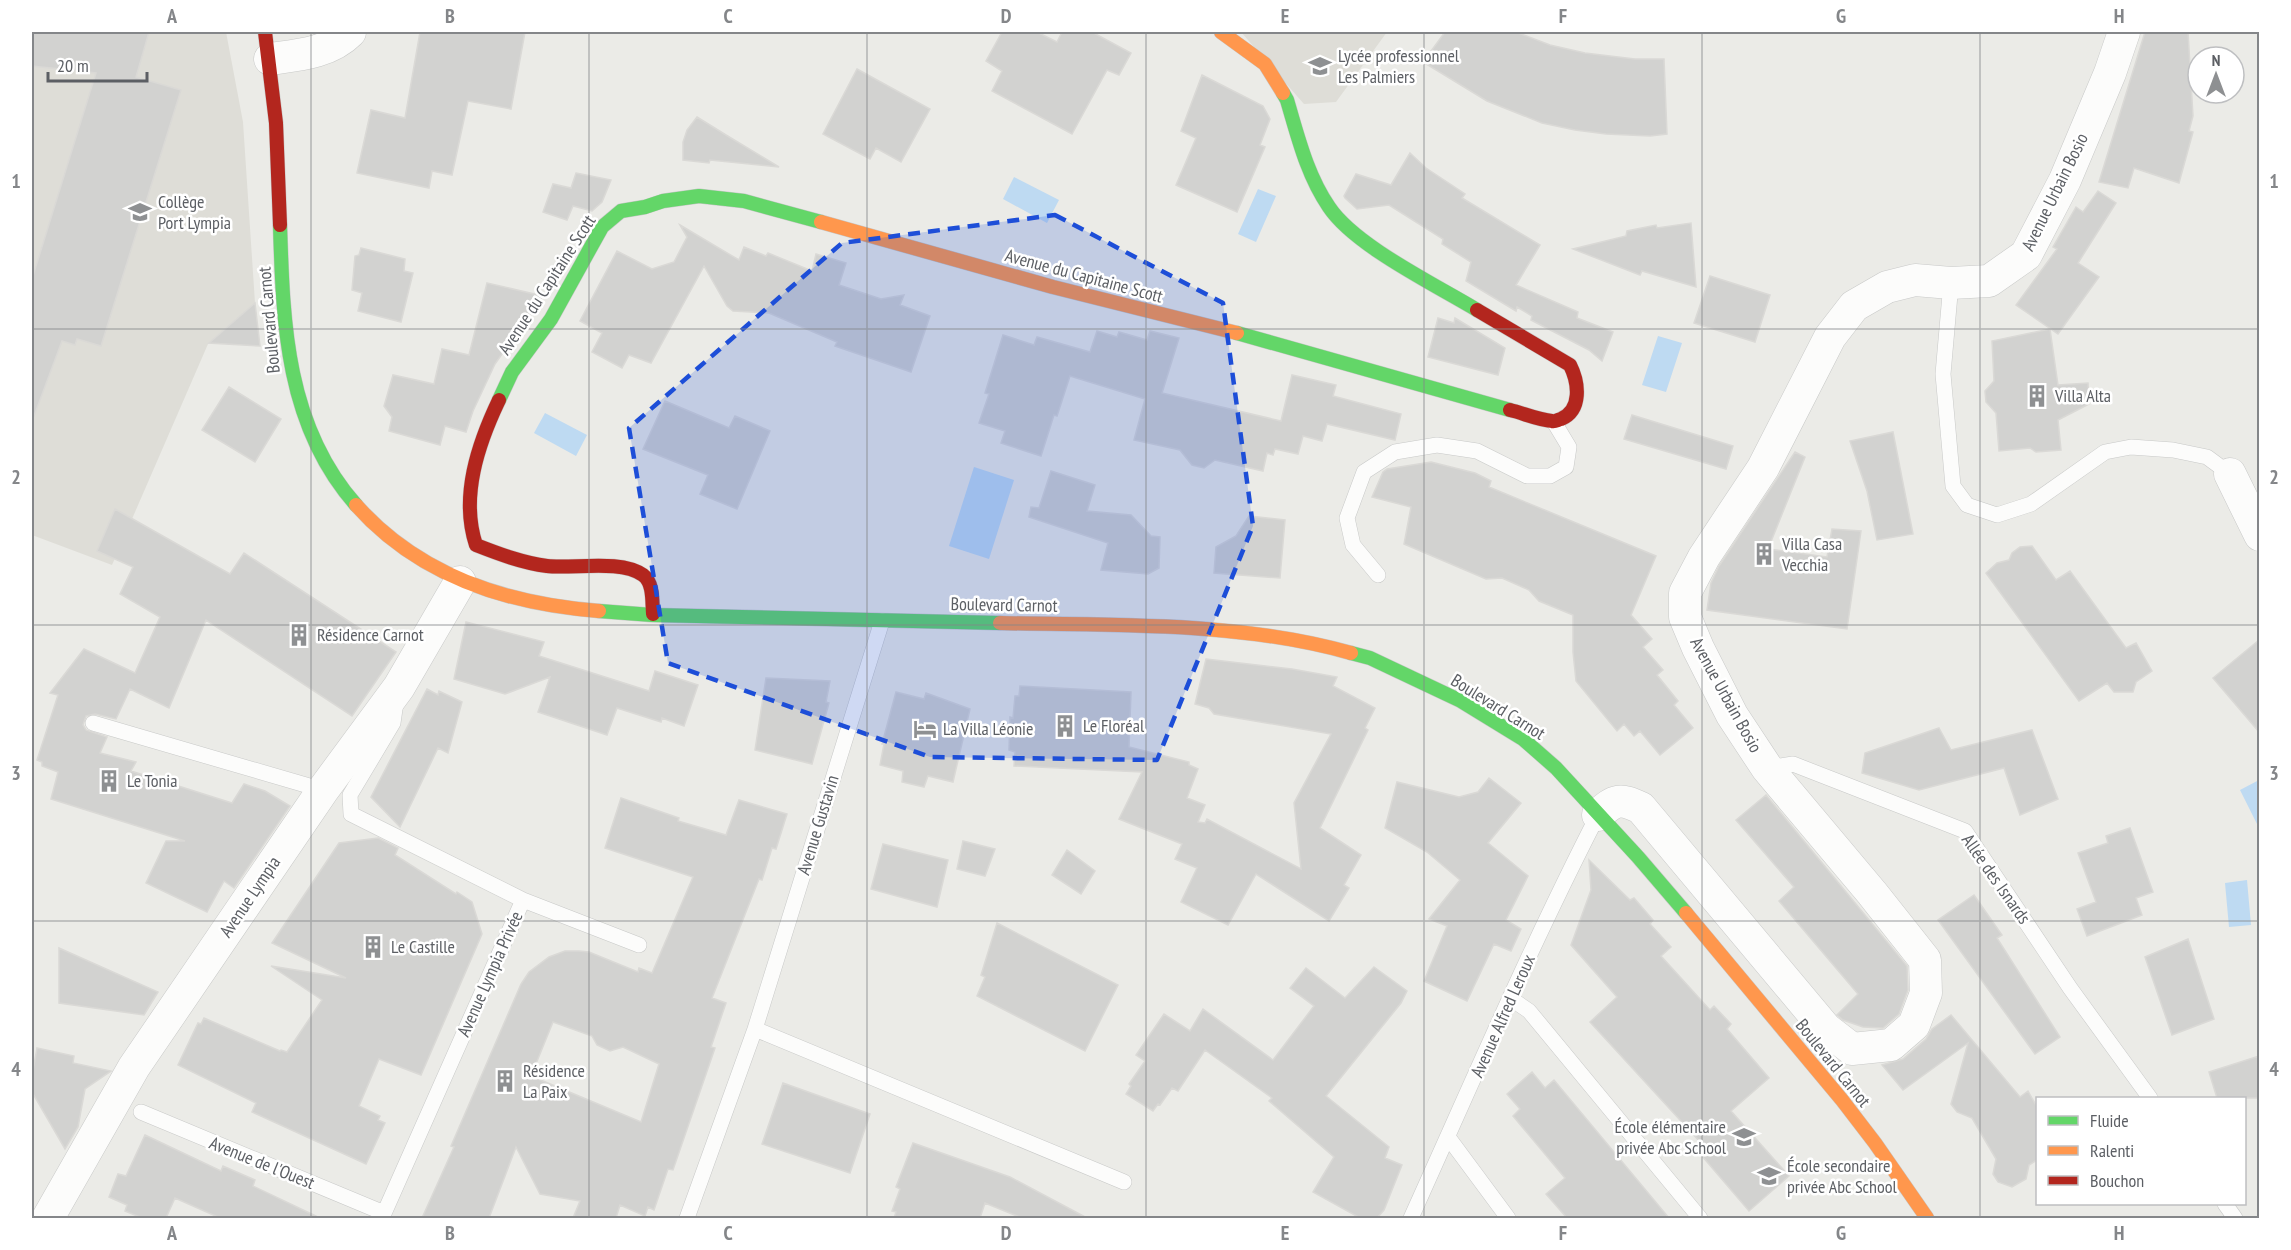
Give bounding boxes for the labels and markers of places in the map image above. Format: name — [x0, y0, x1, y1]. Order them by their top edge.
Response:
place label: Lycée professionnel Les Palmiers — [1338, 44, 1460, 88]
school or university icon: Lycée professionnel Les Palmiers — [1307, 53, 1333, 79]
place label: Collège Port Lympia — [158, 190, 231, 234]
school or university icon: Collège Port Lympia — [127, 199, 153, 225]
building icon: Villa Alta — [2024, 383, 2050, 409]
place label: Villa Alta — [2054, 384, 2111, 407]
place label: Villa Casa Vecchia — [1781, 532, 1842, 576]
building icon: Villa Casa Vecchia — [1751, 541, 1777, 567]
building icon: Résidence Carnot — [286, 622, 312, 648]
place label: Résidence Carnot — [317, 623, 424, 646]
building icon: Le Floréal — [1052, 713, 1078, 739]
place label: Le Floréal — [1083, 714, 1145, 737]
hotel icon: La Villa Léonie — [912, 716, 938, 742]
place label: La Villa Léonie — [943, 717, 1033, 740]
building icon: Le Tonia — [96, 768, 122, 794]
place label: Le Tonia — [127, 769, 177, 792]
building icon: Le Castille — [360, 934, 386, 960]
place label: Le Castille — [391, 935, 455, 958]
place label: Résidence La Paix — [523, 1059, 585, 1103]
building icon: Résidence La Paix — [492, 1068, 518, 1094]
place label: École élémentaire privée Abc School — [1614, 1115, 1727, 1159]
school or university icon: École élémentaire privée Abc School — [1731, 1124, 1757, 1150]
place label: École secondaire privée Abc School — [1787, 1154, 1897, 1198]
school or university icon: École secondaire privée Abc School — [1756, 1163, 1782, 1189]

